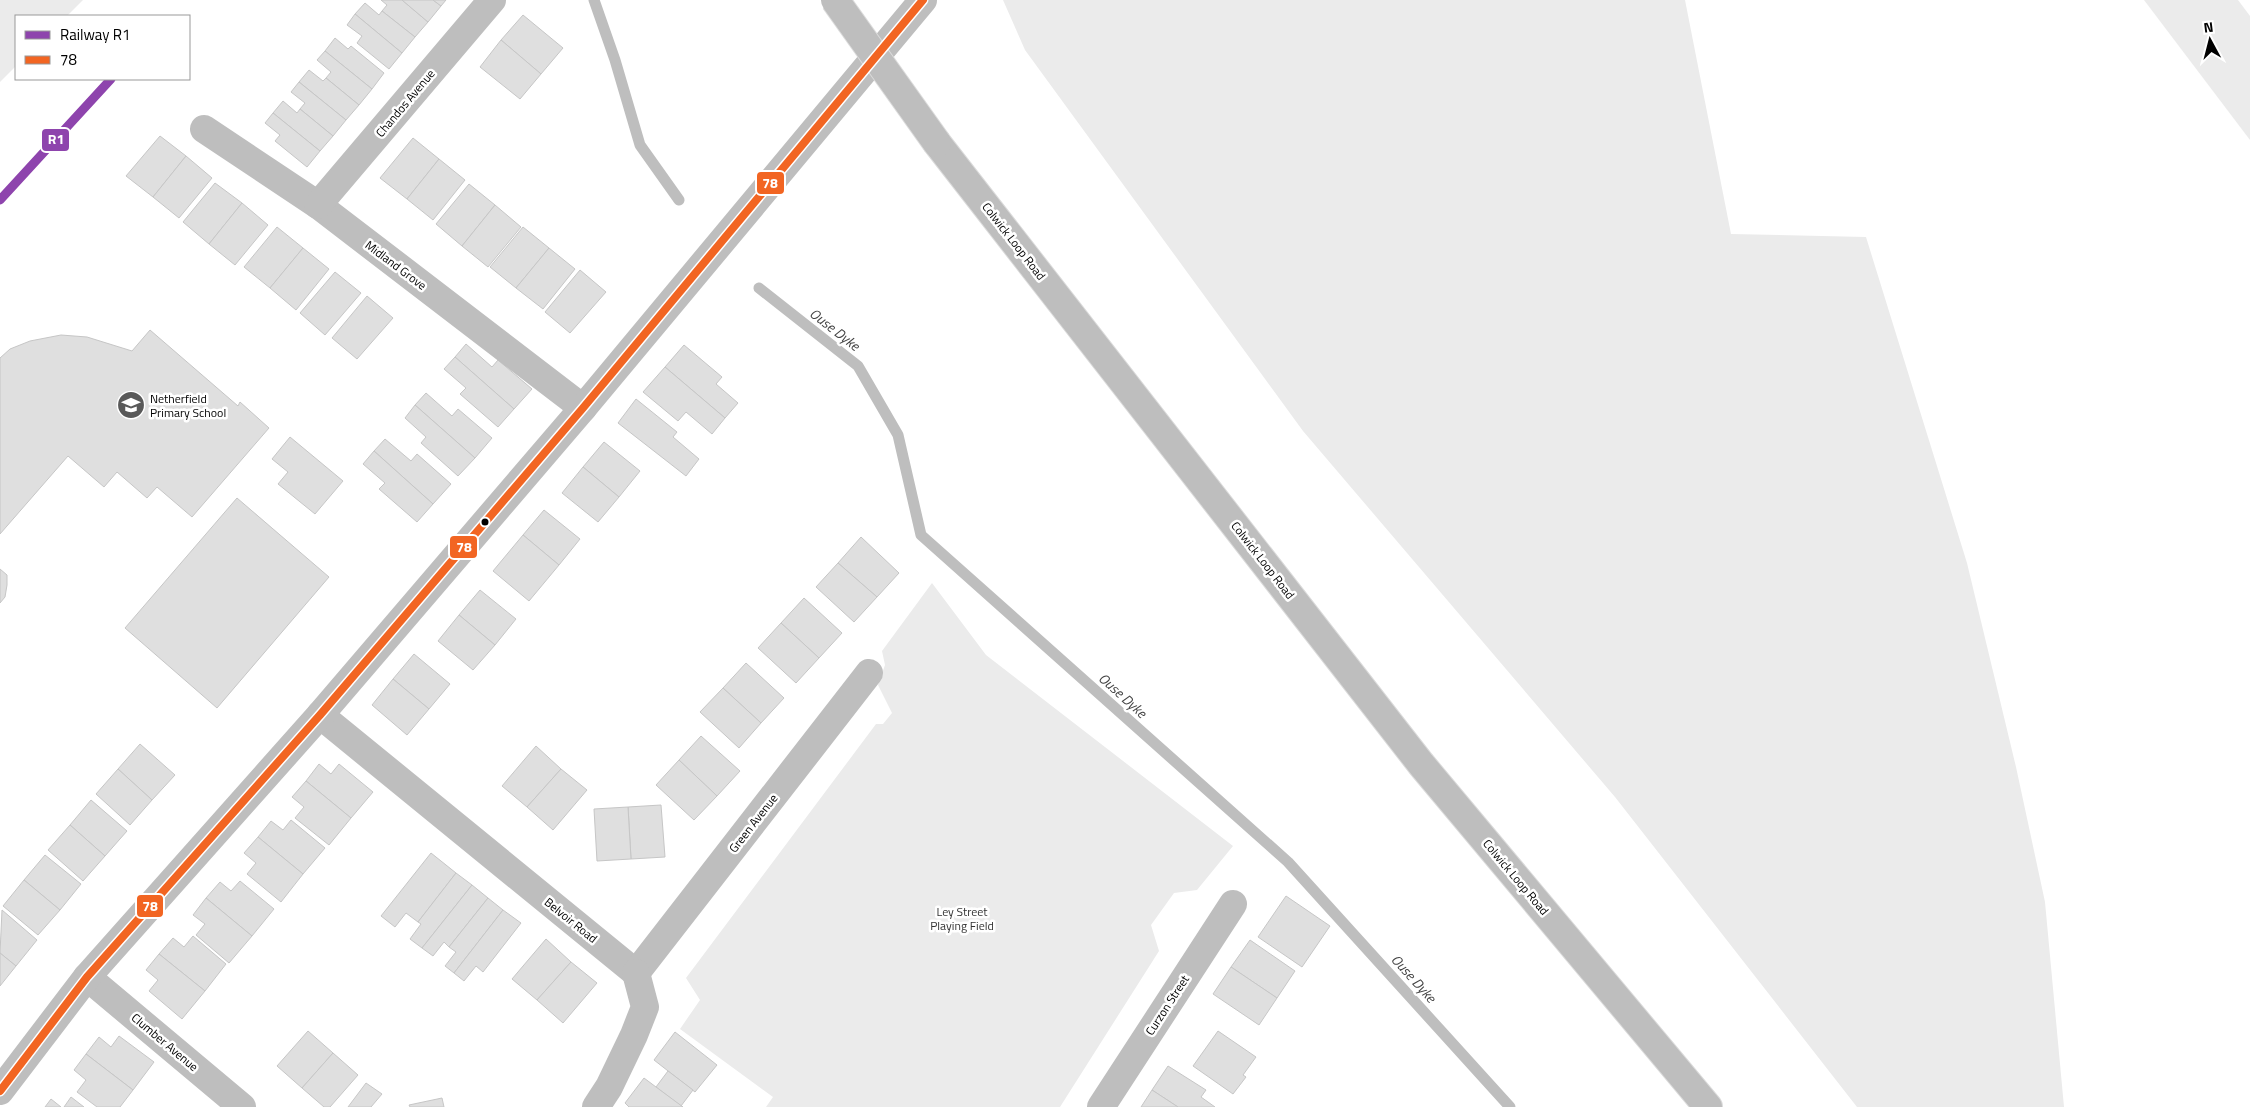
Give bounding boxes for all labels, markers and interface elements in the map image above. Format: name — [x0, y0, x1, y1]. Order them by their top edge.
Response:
legend — [15, 15, 190, 80]
north arrow — [2185, 15, 2235, 65]
text: N — [2202, 16, 2214, 38]
text: Railway R1 — [60, 23, 131, 46]
text: 78 — [60, 48, 77, 71]
street label: Chandos Avenue — [371, 65, 439, 141]
line badge: R1 — [41, 128, 70, 152]
text: R1 — [48, 128, 64, 149]
line badge: 78 — [756, 171, 785, 195]
text: 78 — [762, 172, 778, 193]
street label: Colwick Loop Road — [978, 198, 1050, 284]
street label: Midland Grove — [361, 236, 431, 294]
water label: Ouse Dyke — [805, 303, 866, 356]
place label: Netherfield Primary School — [150, 389, 226, 422]
school or university icon: Netherfield Primary School — [116, 390, 146, 420]
unlabelled marker — [480, 517, 490, 527]
street label: Colwick Loop Road — [1227, 517, 1299, 603]
line badge: 78 — [449, 535, 478, 559]
text: 78 — [456, 536, 472, 557]
water label: Ouse Dyke — [1094, 668, 1153, 723]
street label: Green Avenue — [724, 790, 782, 856]
street label: Colwick Loop Road — [1478, 835, 1554, 919]
street label: Belvoir Road — [540, 893, 602, 947]
line badge: 78 — [136, 894, 164, 918]
text: 78 — [142, 895, 158, 916]
park label: Ley Street Playing Field — [930, 902, 994, 935]
water label: Ouse Dyke — [1387, 949, 1442, 1008]
street label: Curzon Street — [1140, 970, 1194, 1039]
street label: Clumber Avenue — [127, 1008, 203, 1076]

